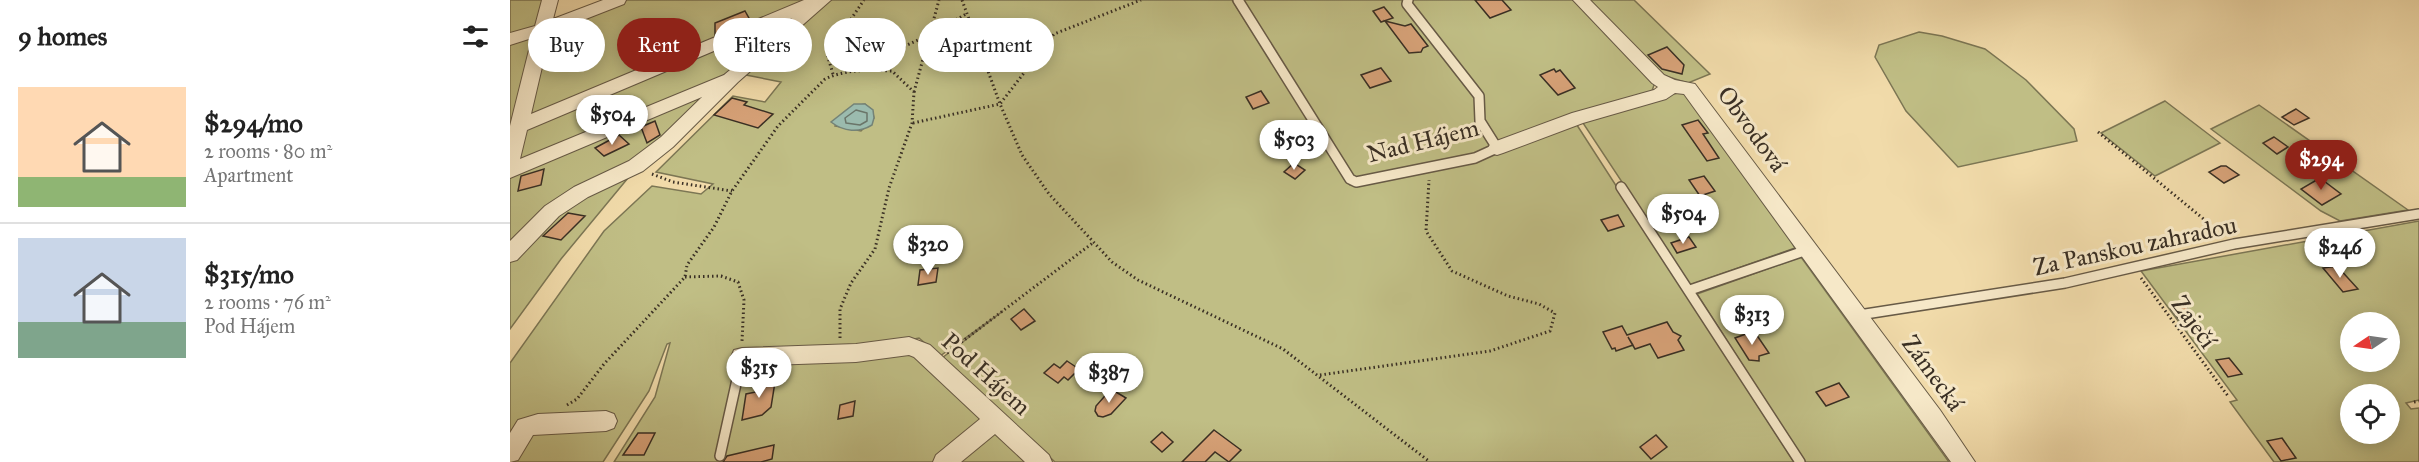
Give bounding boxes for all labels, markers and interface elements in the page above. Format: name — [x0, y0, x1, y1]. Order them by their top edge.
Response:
chip: Buy — [528, 18, 605, 72]
chip: Rent — [617, 18, 701, 72]
chip: Filters — [713, 18, 812, 72]
chip: New — [824, 18, 906, 72]
chip: Apartment — [918, 18, 1054, 72]
text: 9 homes — [18, 20, 107, 52]
icon: filters — [459, 20, 492, 53]
street label: Obvodová — [1711, 80, 1794, 179]
pin: $504 — [576, 95, 648, 146]
text: $504 — [590, 102, 634, 126]
text: $294/mo — [204, 107, 303, 139]
icon: home — [66, 111, 138, 183]
street label: Nad Hájem — [1364, 113, 1482, 169]
pin: $503 — [1258, 120, 1330, 171]
text: $503 — [1274, 127, 1314, 151]
text: 2 rooms · 80 m² — [204, 139, 332, 163]
pin: $294 — [2285, 140, 2357, 191]
text: $294 — [2299, 147, 2343, 171]
text: Apartment — [204, 163, 293, 187]
pin: $504 — [1647, 194, 1719, 245]
text: $504 — [1661, 201, 1705, 225]
street label: Za Panskou zahradou — [2030, 210, 2240, 282]
pin: $320 — [892, 225, 964, 276]
pin: $246 — [2304, 228, 2376, 279]
text: $320 — [907, 232, 949, 256]
text: $246 — [2318, 235, 2362, 259]
text: $315/mo — [204, 258, 294, 290]
icon: home — [66, 262, 138, 334]
text: 2 rooms · 76 m² — [204, 290, 331, 314]
street label: Zaječí — [2165, 290, 2224, 355]
pin: $313 — [1716, 295, 1788, 346]
text: $313 — [1734, 302, 1770, 326]
north arrow — [2340, 312, 2400, 372]
map controls — [2340, 312, 2400, 444]
text: Pod Hájem — [204, 314, 295, 338]
street label: Pod Hájem — [935, 326, 1037, 422]
street label: Zámecká — [1895, 329, 1971, 418]
pin: $315 — [723, 348, 795, 399]
pin: $387 — [1073, 353, 1145, 404]
text: $315 — [740, 355, 778, 379]
text: $387 — [1088, 360, 1130, 384]
button: locate — [2340, 384, 2400, 444]

